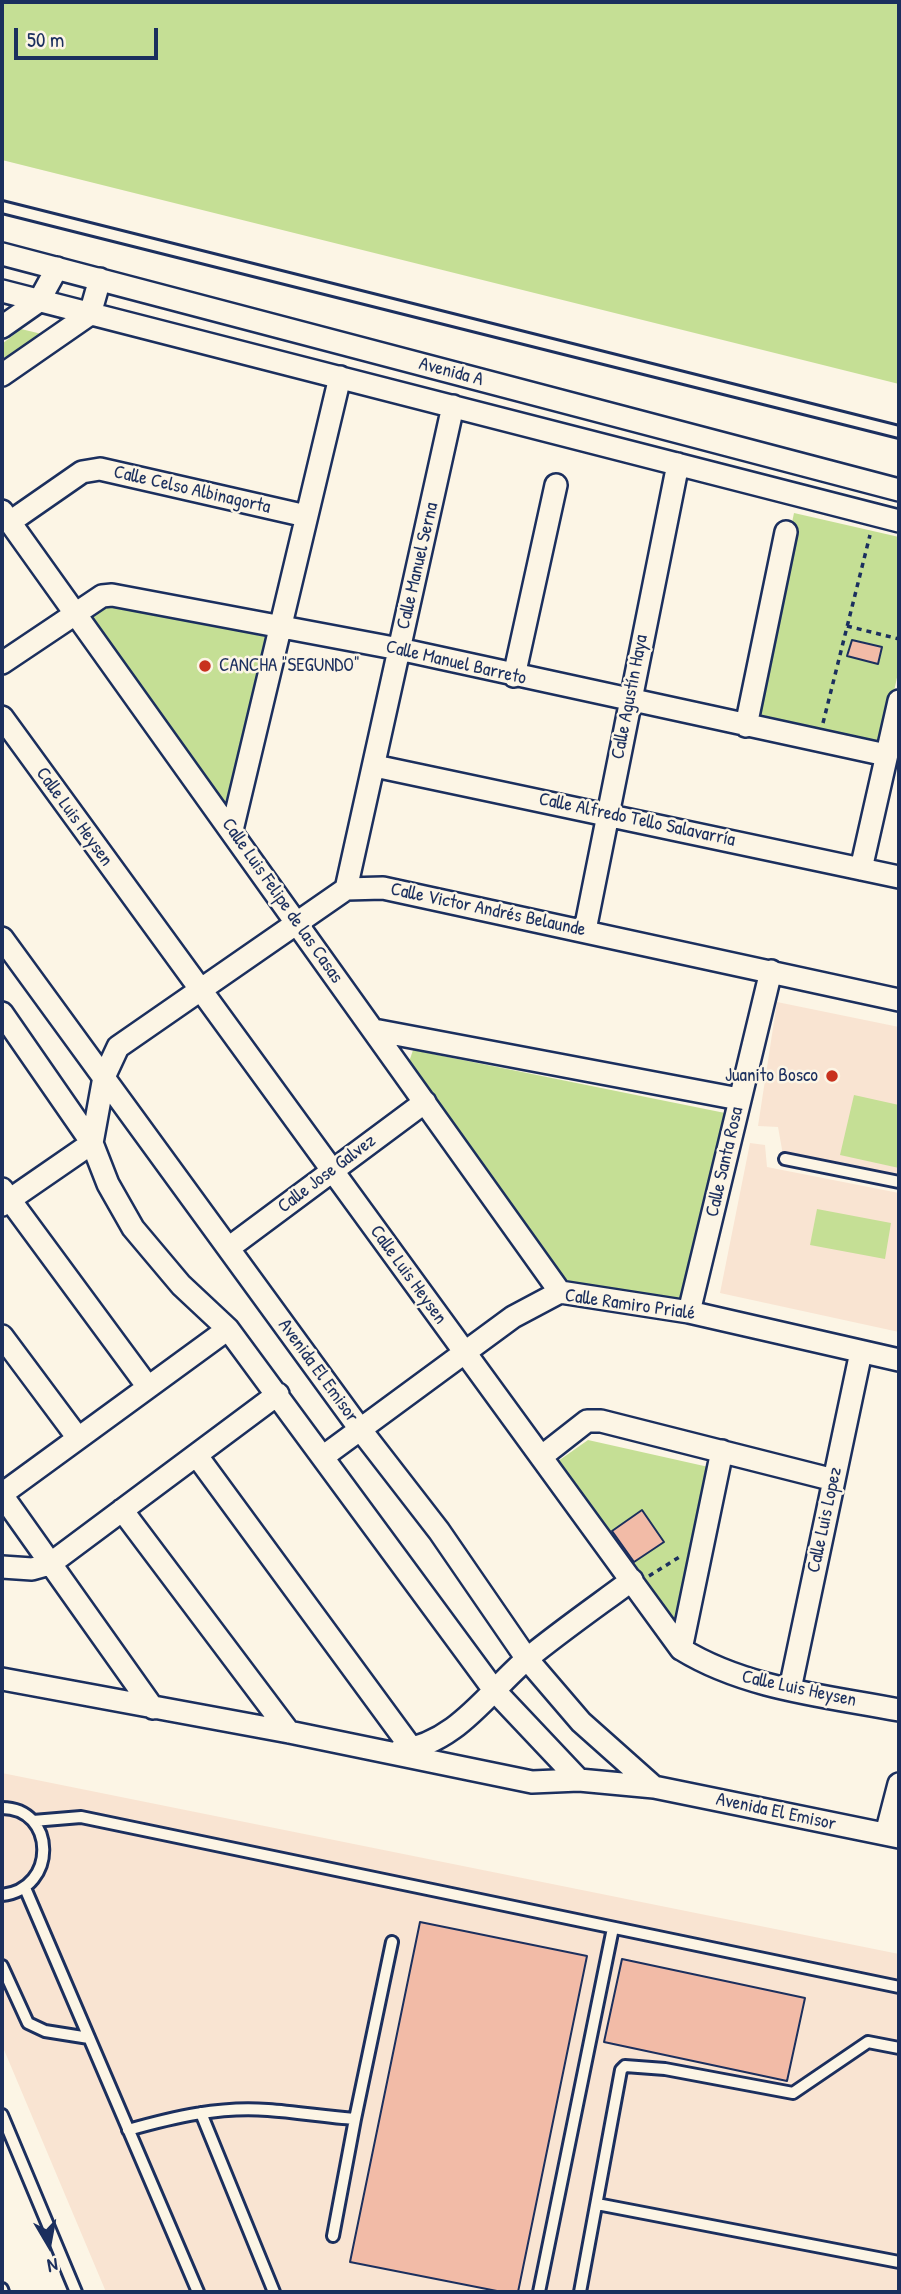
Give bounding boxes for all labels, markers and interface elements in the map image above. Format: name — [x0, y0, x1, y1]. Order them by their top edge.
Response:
scale bar — [18, 14, 161, 58]
text: 50 m — [27, 25, 64, 54]
street label: Avenida A — [416, 352, 486, 392]
street label: Calle Celso Albinagorta — [111, 461, 273, 519]
street label: Calle Manuel Serna — [392, 500, 444, 632]
street label: Calle Agustín Haya — [607, 633, 653, 761]
street label: Calle Manuel Barreto — [384, 636, 528, 690]
place label: CANCHA "SEGUNDO" — [219, 655, 360, 677]
marker: CANCHA "SEGUNDO" — [197, 658, 213, 674]
street label: Calle Luis Heysen — [31, 763, 117, 871]
street label: Calle Alfredo Tello Salavarría — [537, 788, 737, 852]
street label: Calle Luis Felipe de las Casas — [216, 814, 348, 988]
street label: Calle Victor Andrés Belaunde — [388, 878, 588, 942]
place label: Juanito Bosco — [725, 1065, 818, 1087]
marker: Juanito Bosco — [824, 1068, 840, 1084]
street label: Calle Santa Rosa — [701, 1105, 749, 1219]
street label: Calle Jose Galvez — [273, 1130, 381, 1218]
street label: Calle Luis Heysen — [365, 1221, 451, 1329]
street label: Calle Ramiro Prialé — [563, 1285, 697, 1325]
street label: Avenida El Emisor — [273, 1315, 363, 1427]
street label: Calle Luis Lopez — [803, 1465, 847, 1575]
street label: Calle Luis Heysen — [740, 1666, 858, 1712]
street label: Avenida El Emisor — [714, 1788, 838, 1836]
north arrow — [14, 2210, 84, 2280]
text: N — [45, 2252, 60, 2279]

